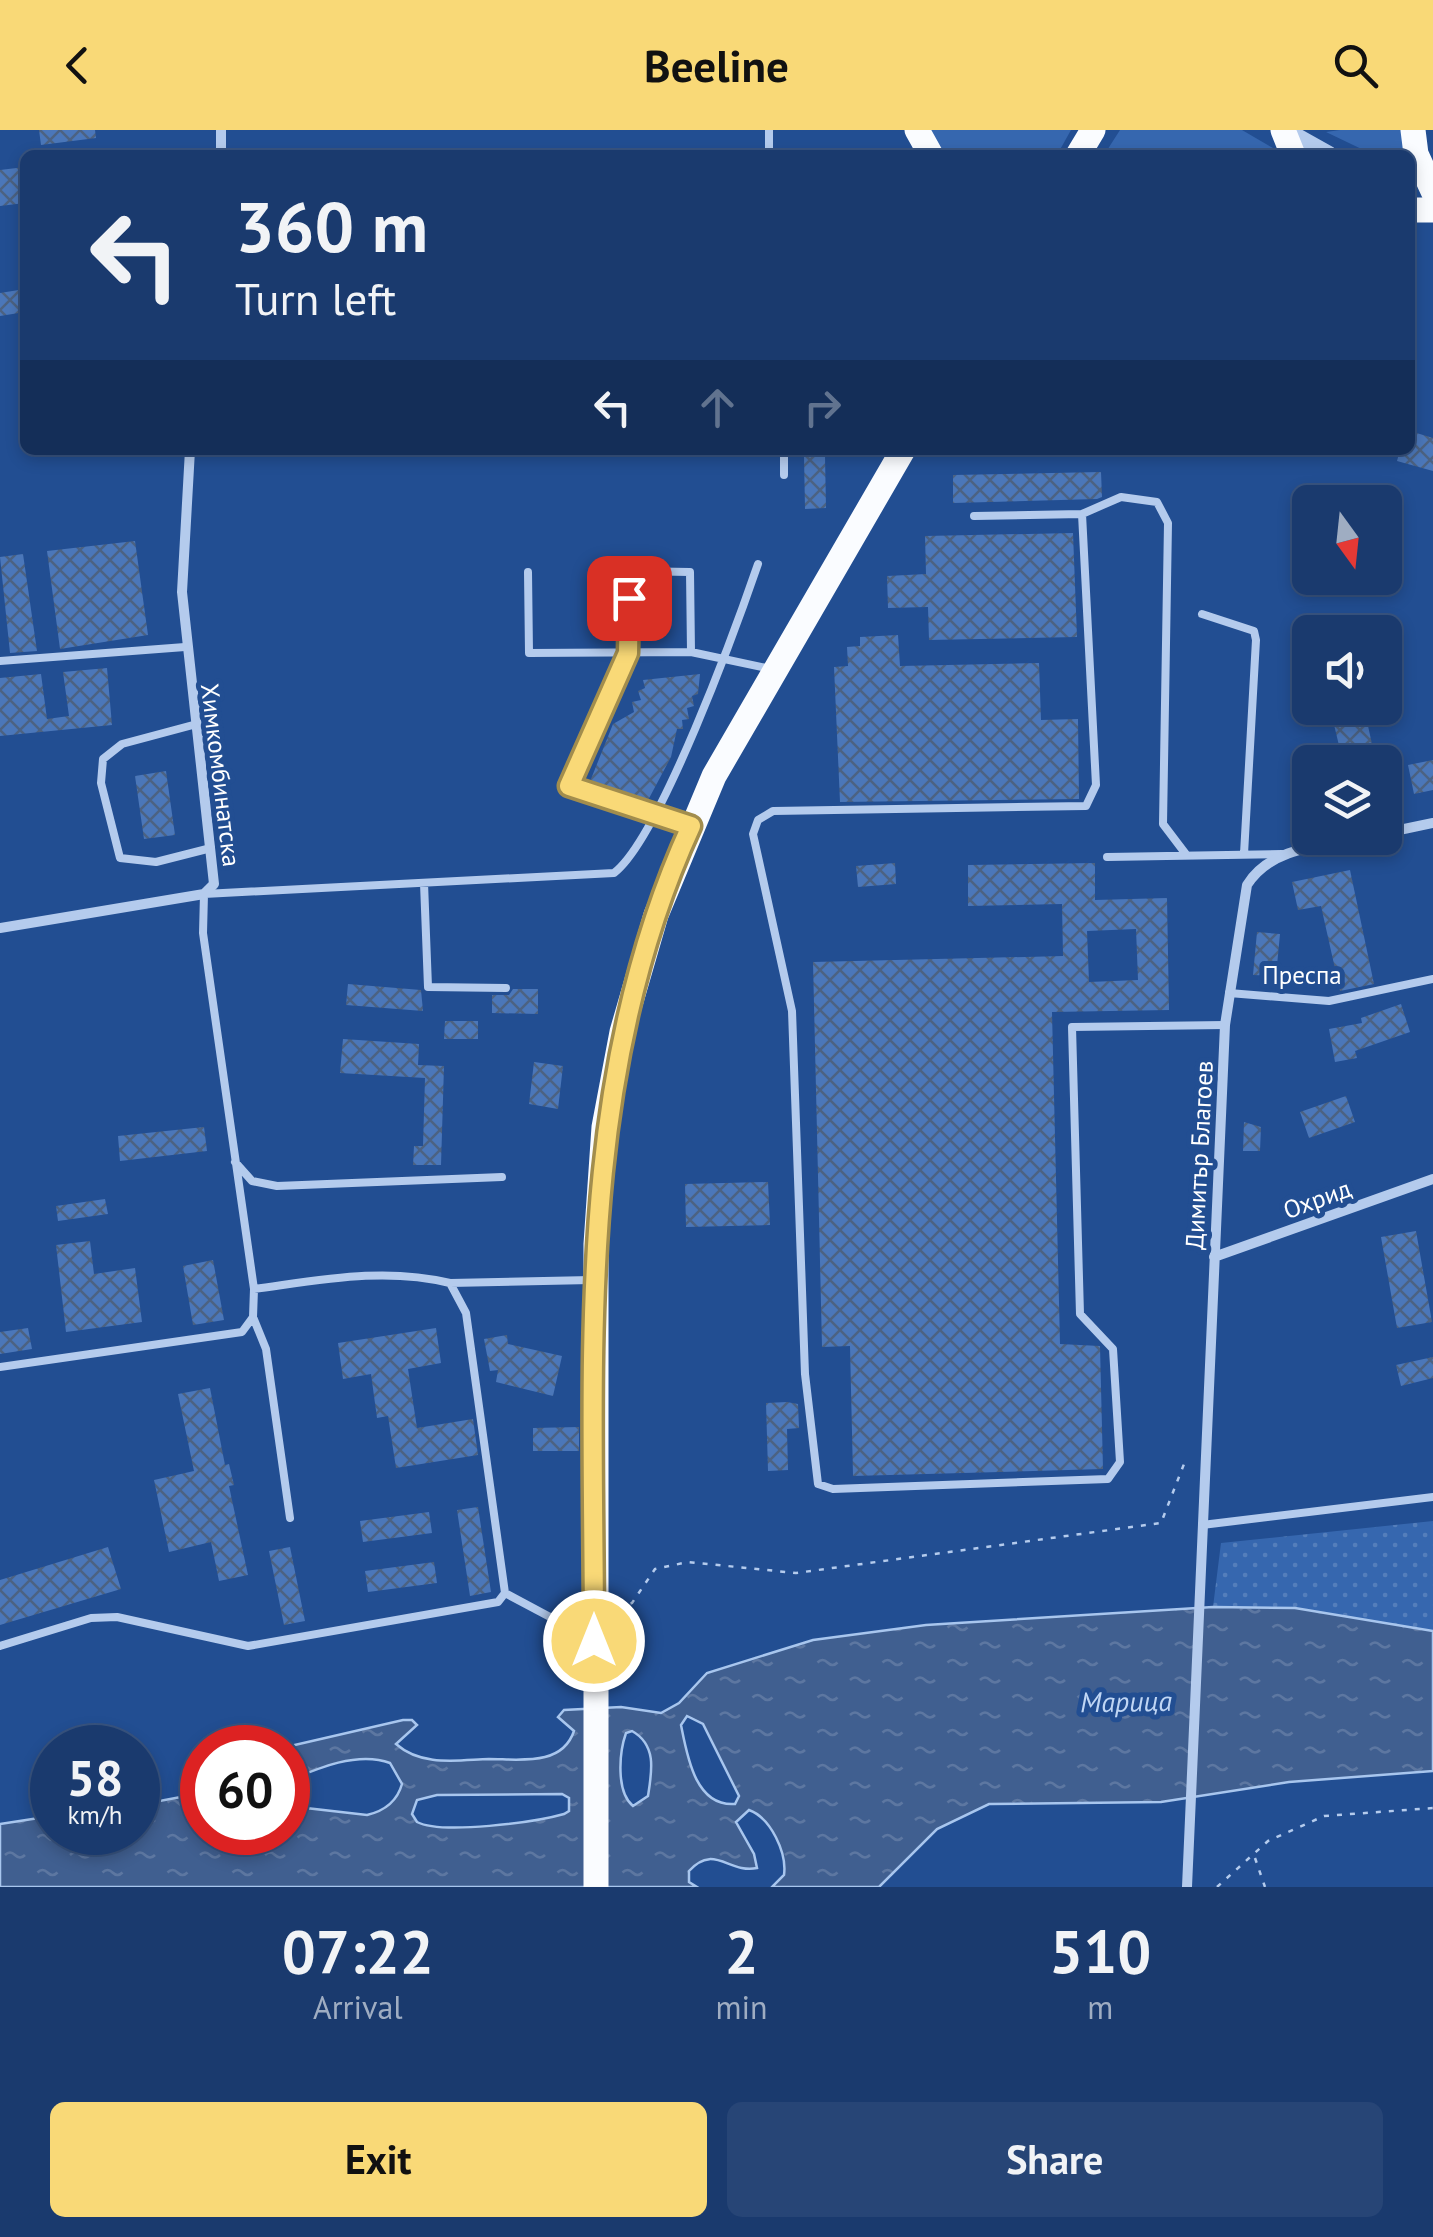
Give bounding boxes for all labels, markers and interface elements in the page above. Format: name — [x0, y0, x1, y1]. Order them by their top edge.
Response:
text: Beeline — [644, 36, 789, 94]
icon: back — [50, 38, 105, 93]
icon: search — [1328, 38, 1383, 93]
text: 360 m — [235, 181, 428, 271]
icon: left — [70, 190, 200, 320]
text: Turn left — [235, 269, 396, 327]
icon: left — [585, 380, 640, 435]
icon: ahead — [690, 380, 745, 435]
icon: right — [795, 380, 850, 435]
north arrow — [1292, 485, 1402, 595]
map controls — [1292, 485, 1402, 855]
pin — [587, 556, 672, 641]
icon: arrive — [602, 571, 657, 626]
button: sound — [1292, 615, 1402, 725]
street label: Химкомбинатска — [194, 681, 248, 869]
button: layers — [1292, 745, 1402, 855]
street label: Преспа — [1262, 959, 1342, 991]
street label: Димитър Благоев — [1178, 1060, 1220, 1250]
street label: Охрид — [1279, 1172, 1355, 1226]
position arrow — [542, 1589, 646, 1693]
water label: Марица — [1080, 1682, 1173, 1720]
speed limit sign: 60 — [180, 1725, 310, 1855]
text: 58 — [67, 1745, 123, 1810]
text: km/h — [68, 1799, 122, 1831]
text: 07:22 — [282, 1912, 434, 1990]
text: 2 — [725, 1912, 759, 1990]
text: 510 — [1049, 1912, 1151, 1990]
text: Arrival — [313, 1986, 403, 2028]
text: min — [716, 1986, 768, 2028]
text: m — [1087, 1986, 1113, 2028]
button: Exit — [50, 2102, 707, 2217]
button: Share — [727, 2102, 1383, 2217]

